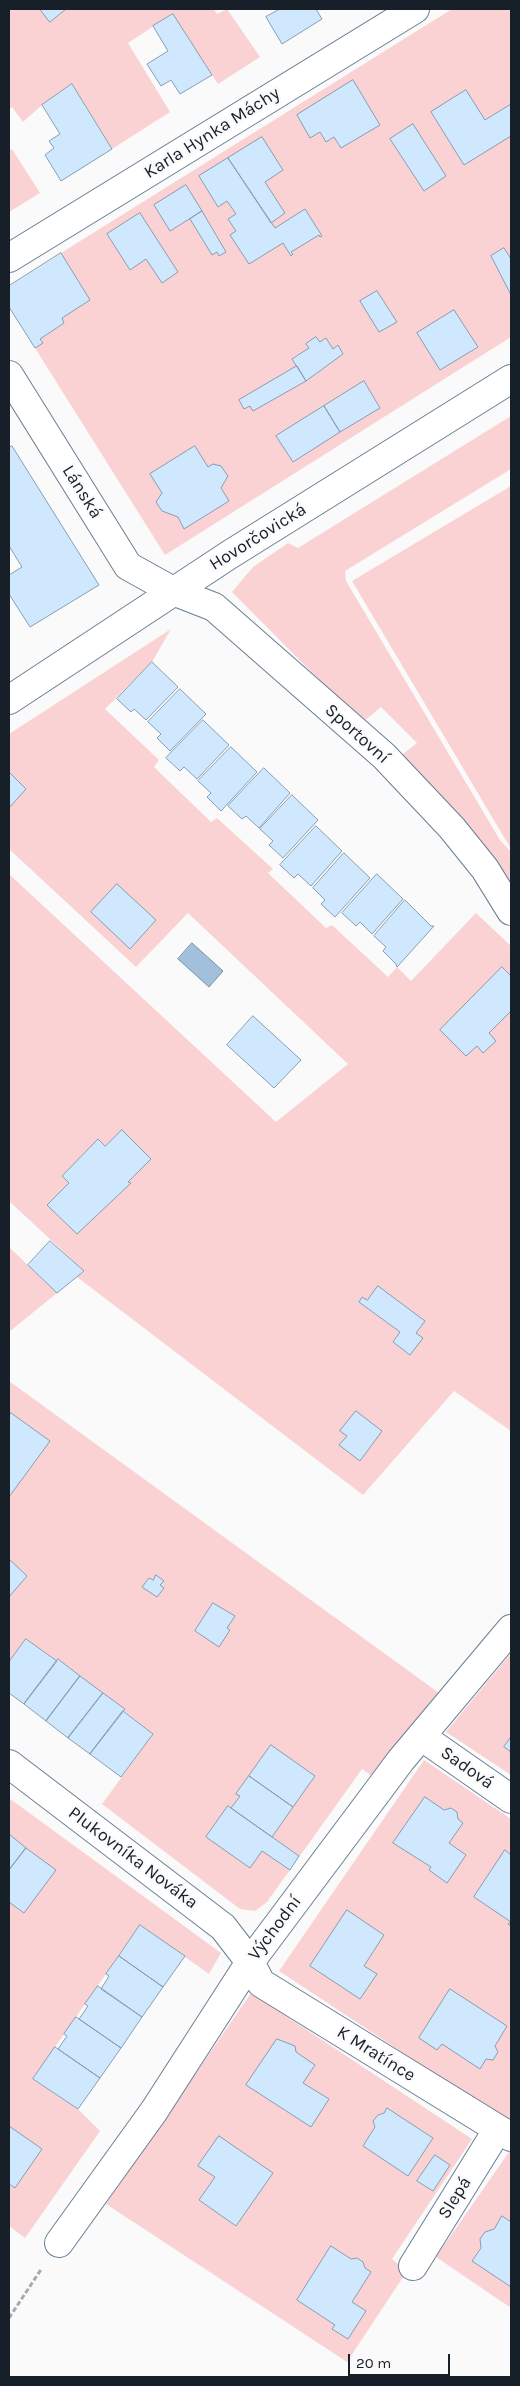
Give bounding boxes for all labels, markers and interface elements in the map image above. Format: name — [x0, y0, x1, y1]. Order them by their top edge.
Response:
street label: Karla Hynka Máchy — [140, 83, 284, 183]
street label: Lánská — [57, 461, 107, 523]
street label: Hovorčovická — [206, 499, 310, 575]
street label: Sportovní — [320, 699, 394, 769]
street label: Sadová — [436, 1742, 498, 1794]
street label: Plukovníka Nováka — [64, 1802, 202, 1914]
street label: Východní — [244, 1891, 306, 1965]
street label: K Mratínce — [333, 2021, 419, 2087]
street label: Slepá — [434, 2173, 476, 2223]
scale bar — [350, 2344, 452, 2376]
text: 20 m — [356, 2354, 391, 2372]

